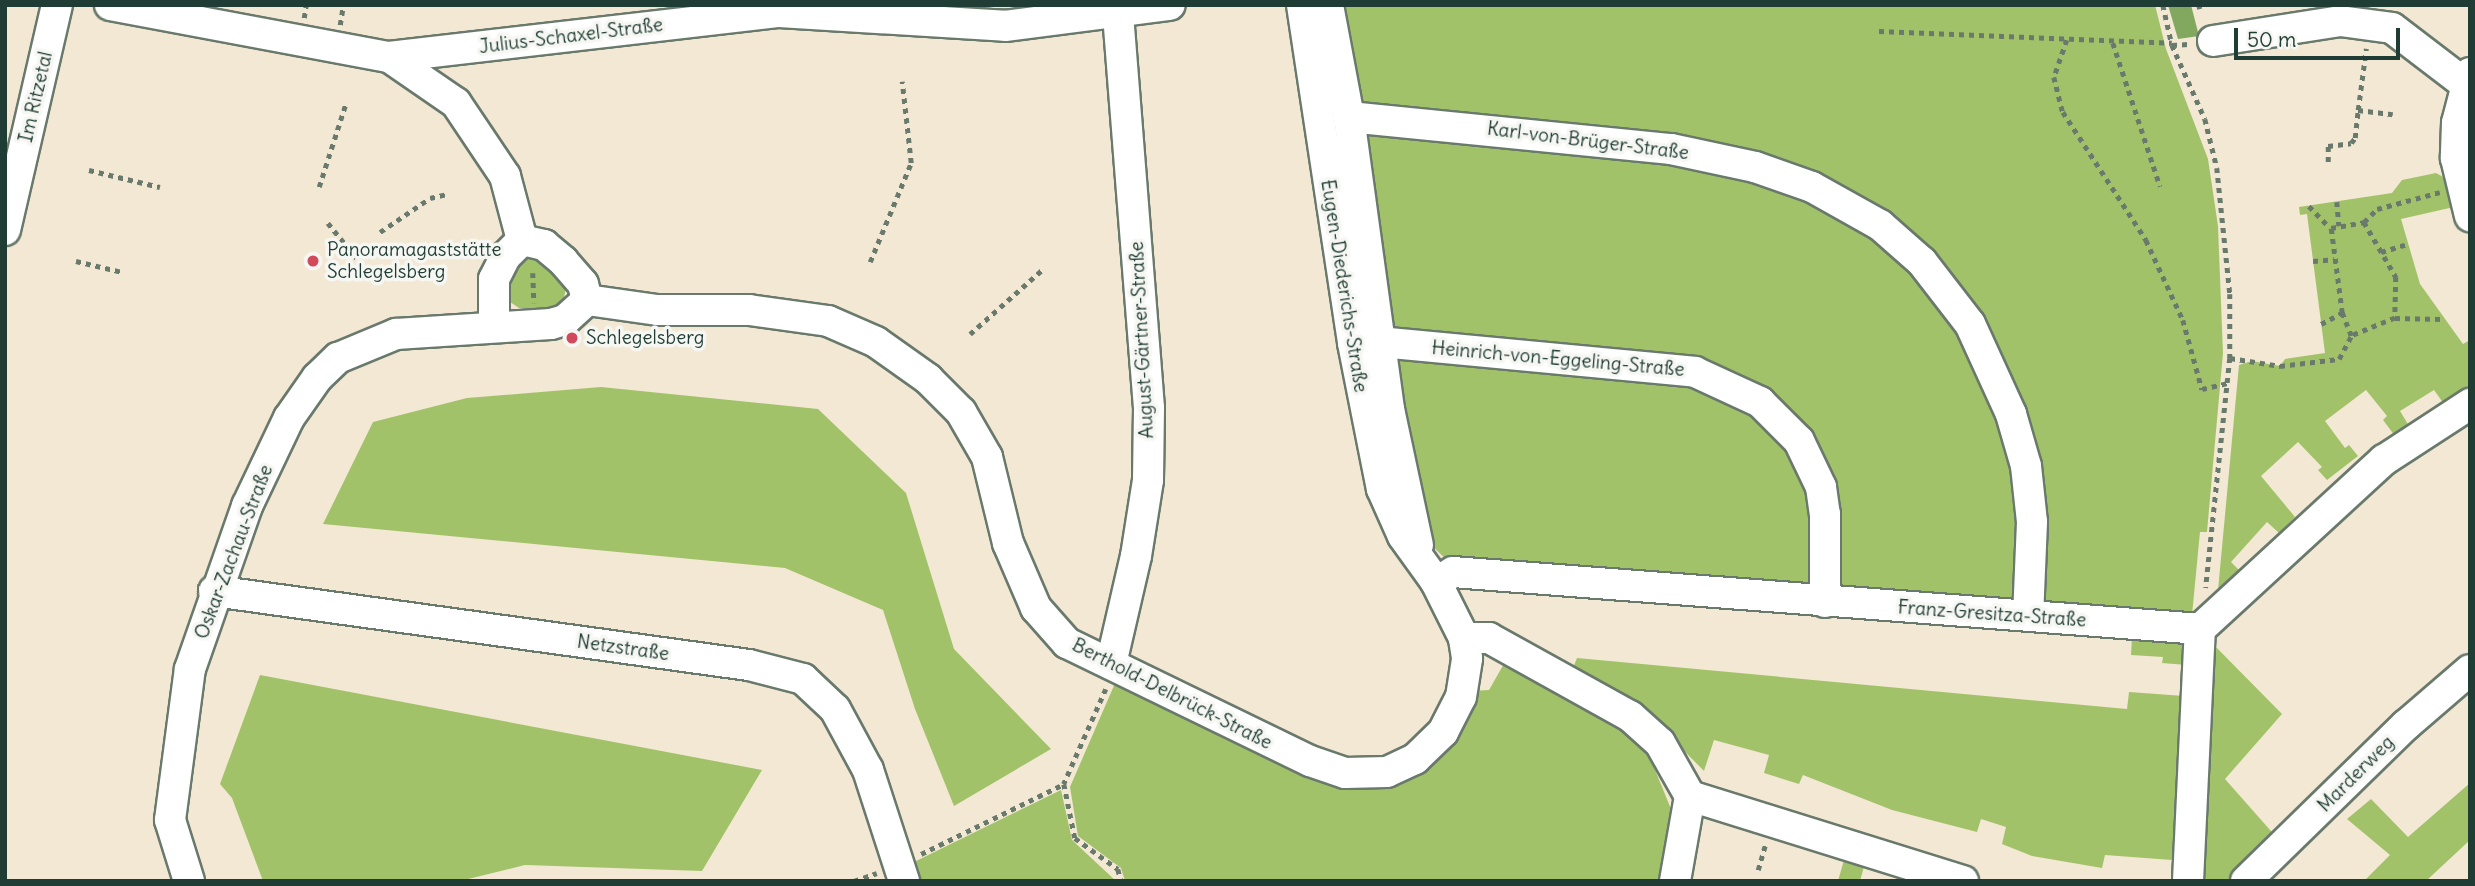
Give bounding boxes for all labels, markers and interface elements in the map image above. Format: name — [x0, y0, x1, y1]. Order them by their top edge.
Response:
street label: Julius-Schaxel-Straße — [478, 13, 664, 59]
scale bar — [2237, 14, 2403, 58]
text: 50 m — [2247, 26, 2296, 53]
street label: Im Ritzetal — [14, 49, 58, 145]
street label: Karl-von-Brüger-Straße — [1486, 117, 1690, 165]
street label: Eugen-Diederichs-Straße — [1316, 178, 1372, 394]
place label: Panoramagaststätte Schlegelsberg — [327, 239, 502, 283]
street label: August-Gärtner-Straße — [1125, 241, 1159, 439]
marker: Panoramagaststätte Schlegelsberg — [305, 253, 321, 269]
place label: Schlegelsberg — [586, 327, 704, 349]
marker: Schlegelsberg — [564, 330, 580, 346]
street label: Heinrich-von-Eggeling-Straße — [1431, 337, 1685, 381]
street label: Oskar-Zachau-Straße — [190, 462, 278, 642]
street label: Franz-Gresitza-Straße — [1897, 596, 2087, 632]
street label: Netzstraße — [576, 630, 670, 666]
street label: Berthold-Delbrück-Straße — [1068, 634, 1276, 754]
street label: Marderweg — [2313, 731, 2399, 817]

